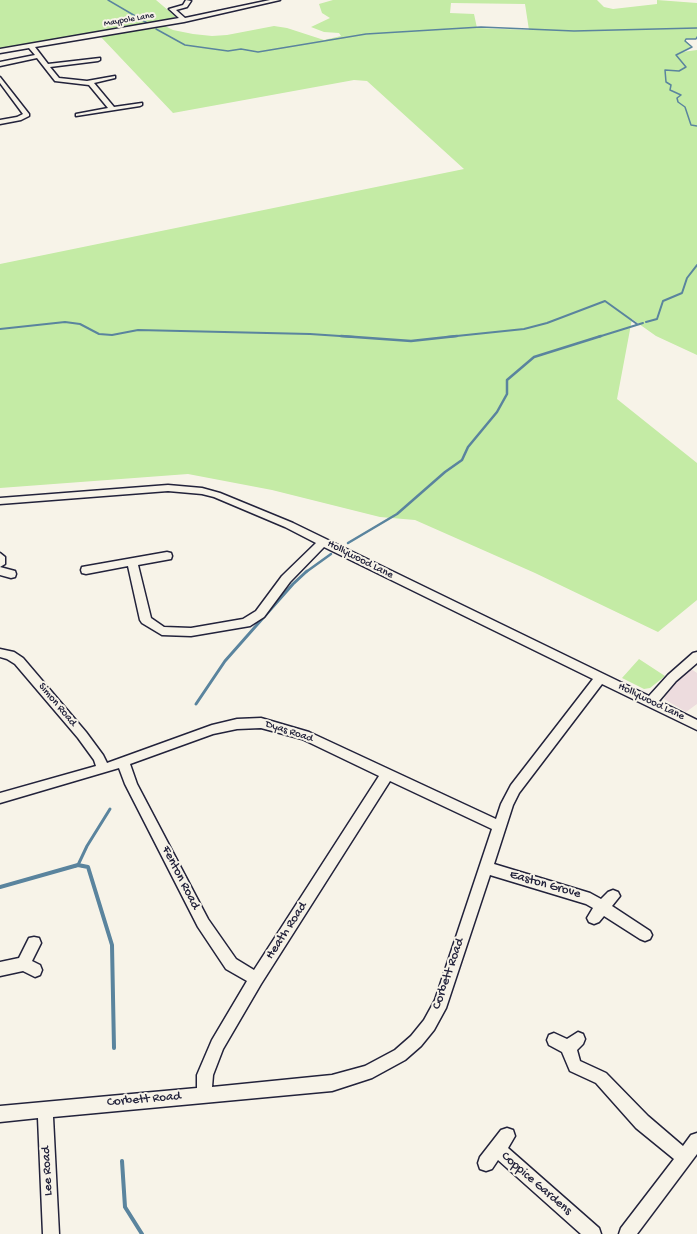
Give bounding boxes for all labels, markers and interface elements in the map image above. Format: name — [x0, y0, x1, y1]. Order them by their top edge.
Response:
street label: Maypole Lane — [103, 10, 155, 30]
street label: Hollywood Lane — [325, 538, 395, 582]
street label: Hollywood Lane — [616, 680, 686, 724]
street label: Simon Road — [35, 681, 79, 729]
street label: Dyas Road — [263, 718, 315, 746]
street label: Fenton Road — [157, 844, 203, 912]
street label: Easton Grove — [508, 867, 582, 903]
street label: Heath Road — [263, 899, 311, 963]
street label: Corbett Road — [430, 936, 468, 1012]
street label: Corbett Road — [106, 1089, 182, 1111]
street label: Lee Road — [39, 1146, 57, 1196]
street label: Coppice Gardens — [497, 1149, 575, 1219]

